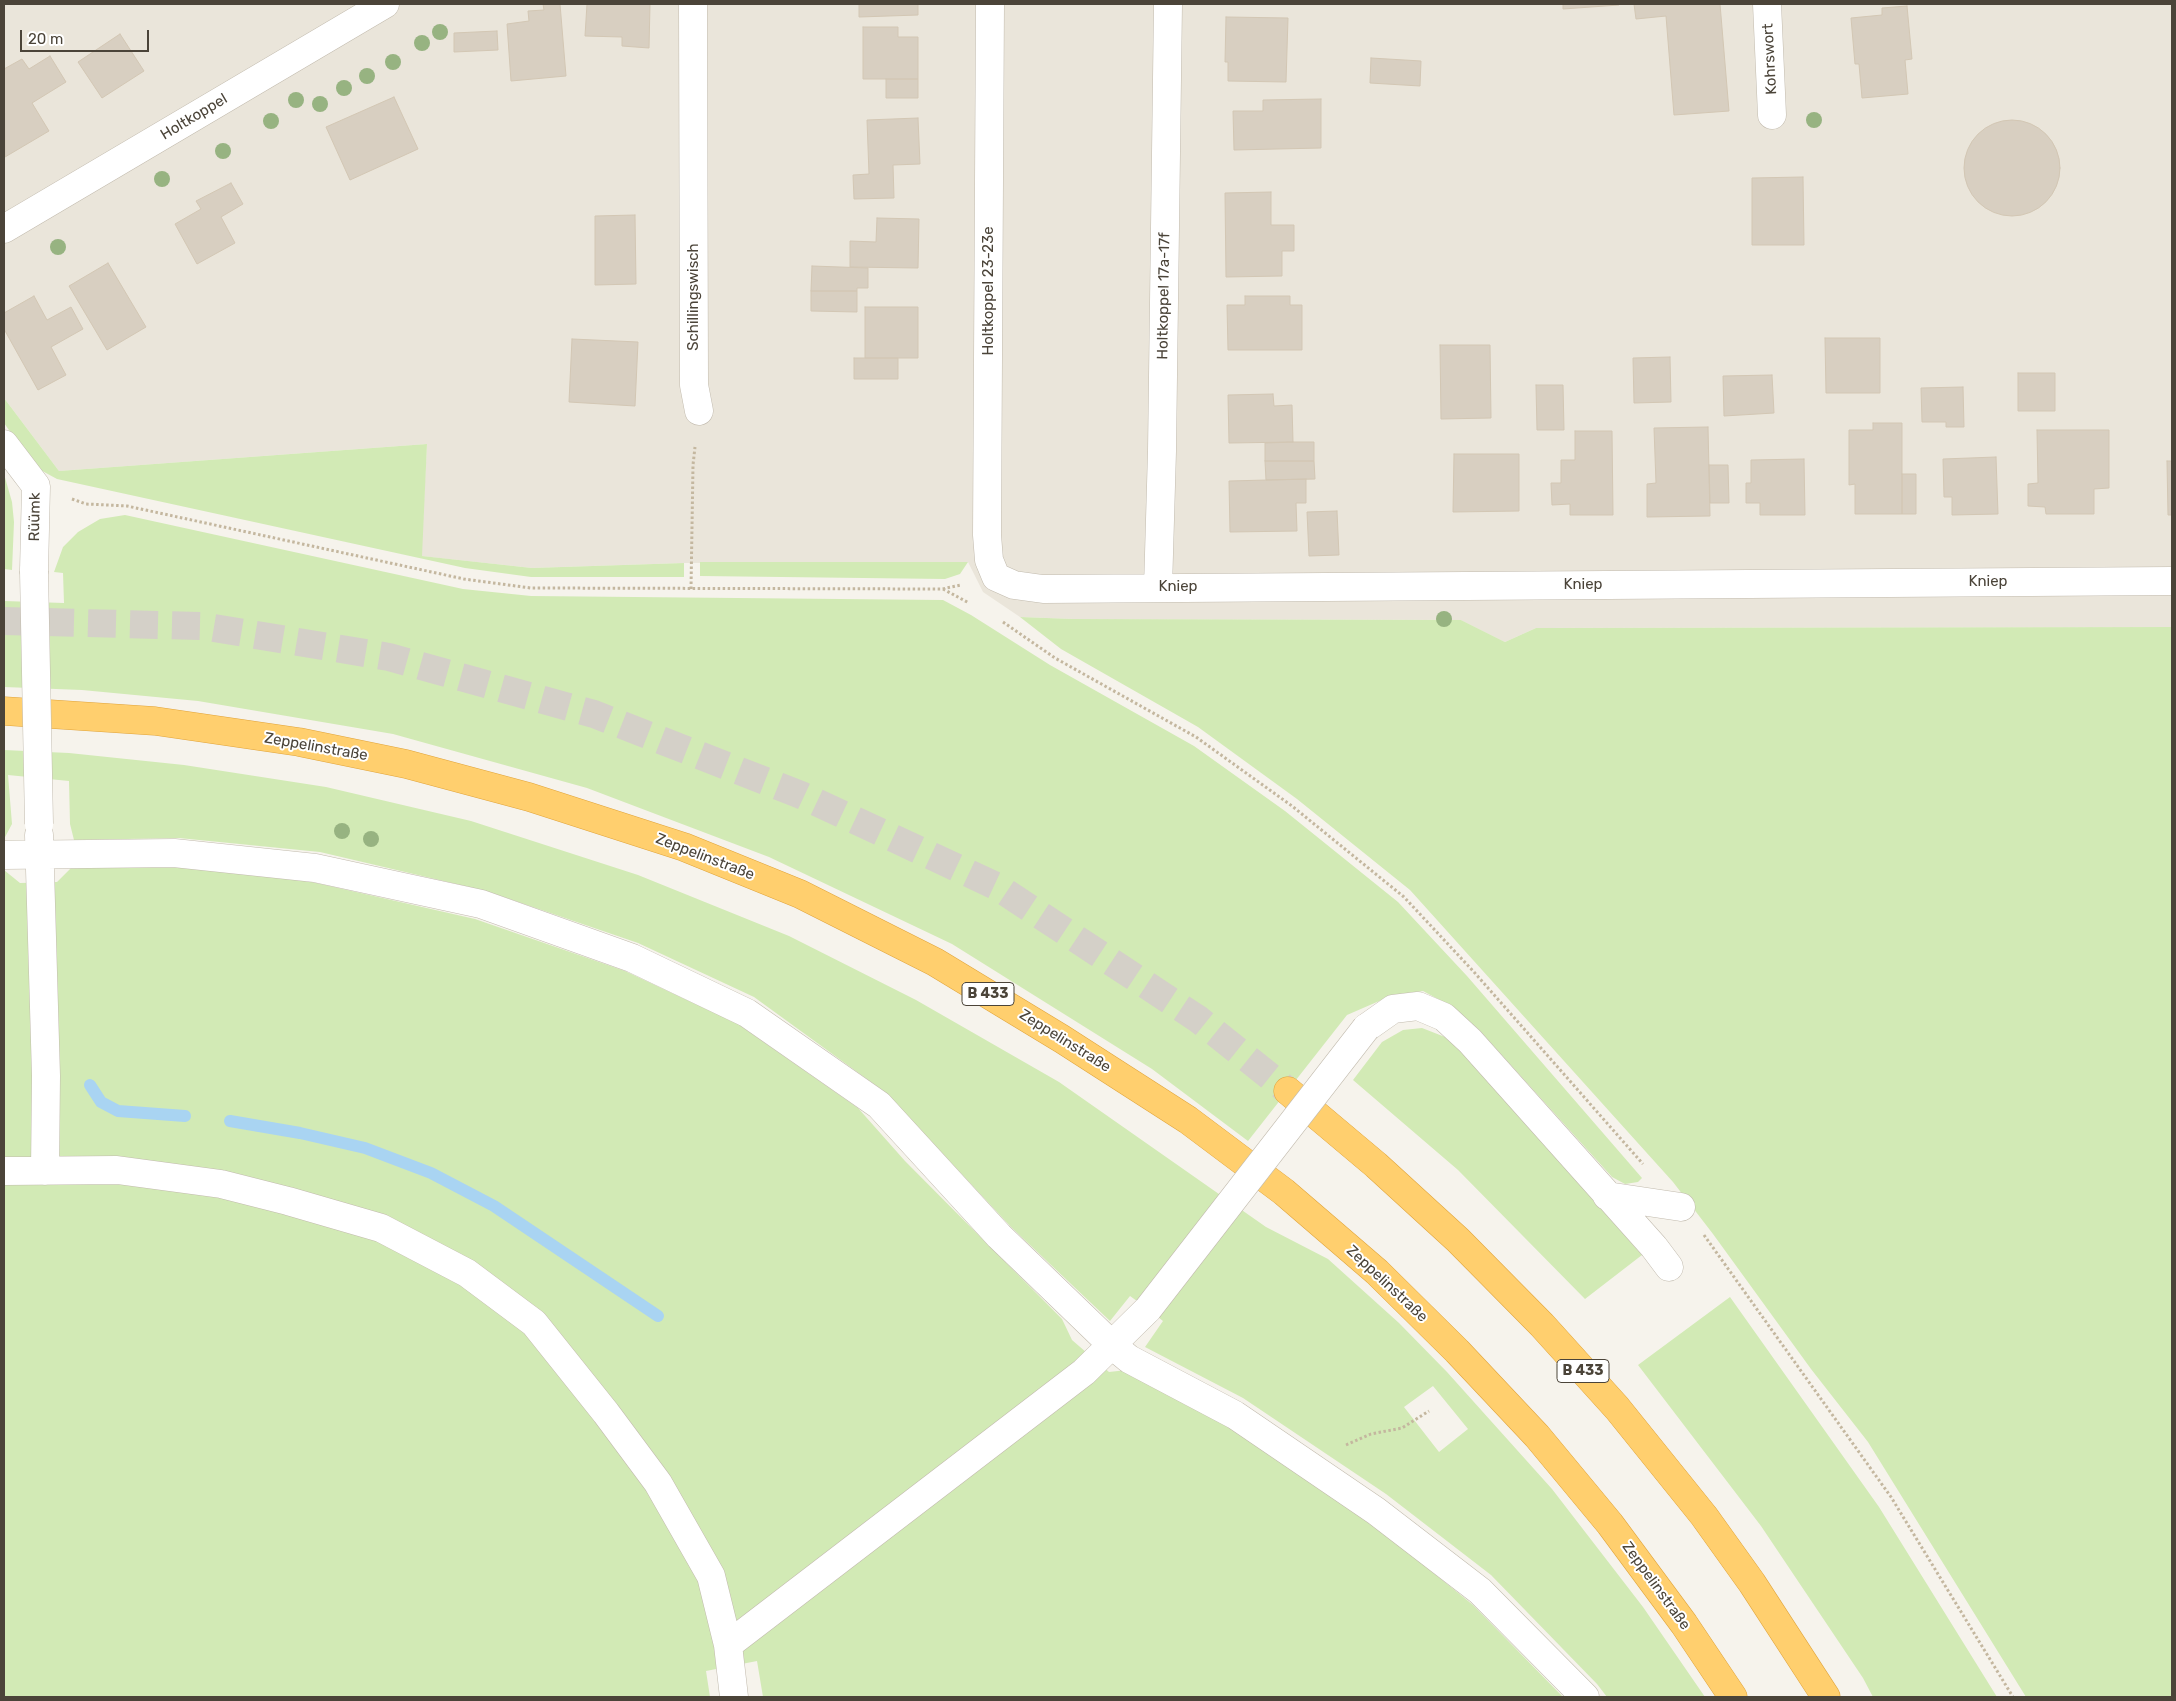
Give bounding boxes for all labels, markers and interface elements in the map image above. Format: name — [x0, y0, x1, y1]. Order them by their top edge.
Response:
scale bar — [22, 20, 151, 52]
street label: Kohrswort — [1759, 23, 1781, 95]
text: 20 m — [28, 30, 63, 48]
street label: Holtkoppel — [157, 90, 231, 144]
street label: Holtkoppel 23-23e — [980, 226, 998, 356]
street label: Holtkoppel 17a-17f — [1154, 232, 1174, 360]
street label: Schillingswisch — [685, 243, 703, 351]
street label: Rüümk — [26, 492, 44, 542]
street label: Kniep — [1968, 573, 2008, 591]
street label: Kniep — [1563, 576, 1603, 594]
street label: Kniep — [1158, 578, 1198, 596]
street label: Zeppelinstraße — [263, 729, 369, 765]
street label: Zeppelinstraße — [653, 830, 757, 884]
road number: B 433 — [962, 982, 1014, 1006]
street label: Zeppelinstraße — [1016, 1006, 1114, 1076]
street label: Zeppelinstraße — [1343, 1242, 1431, 1326]
road number: B 433 — [1557, 1360, 1609, 1382]
street label: Zeppelinstraße — [1618, 1538, 1694, 1634]

